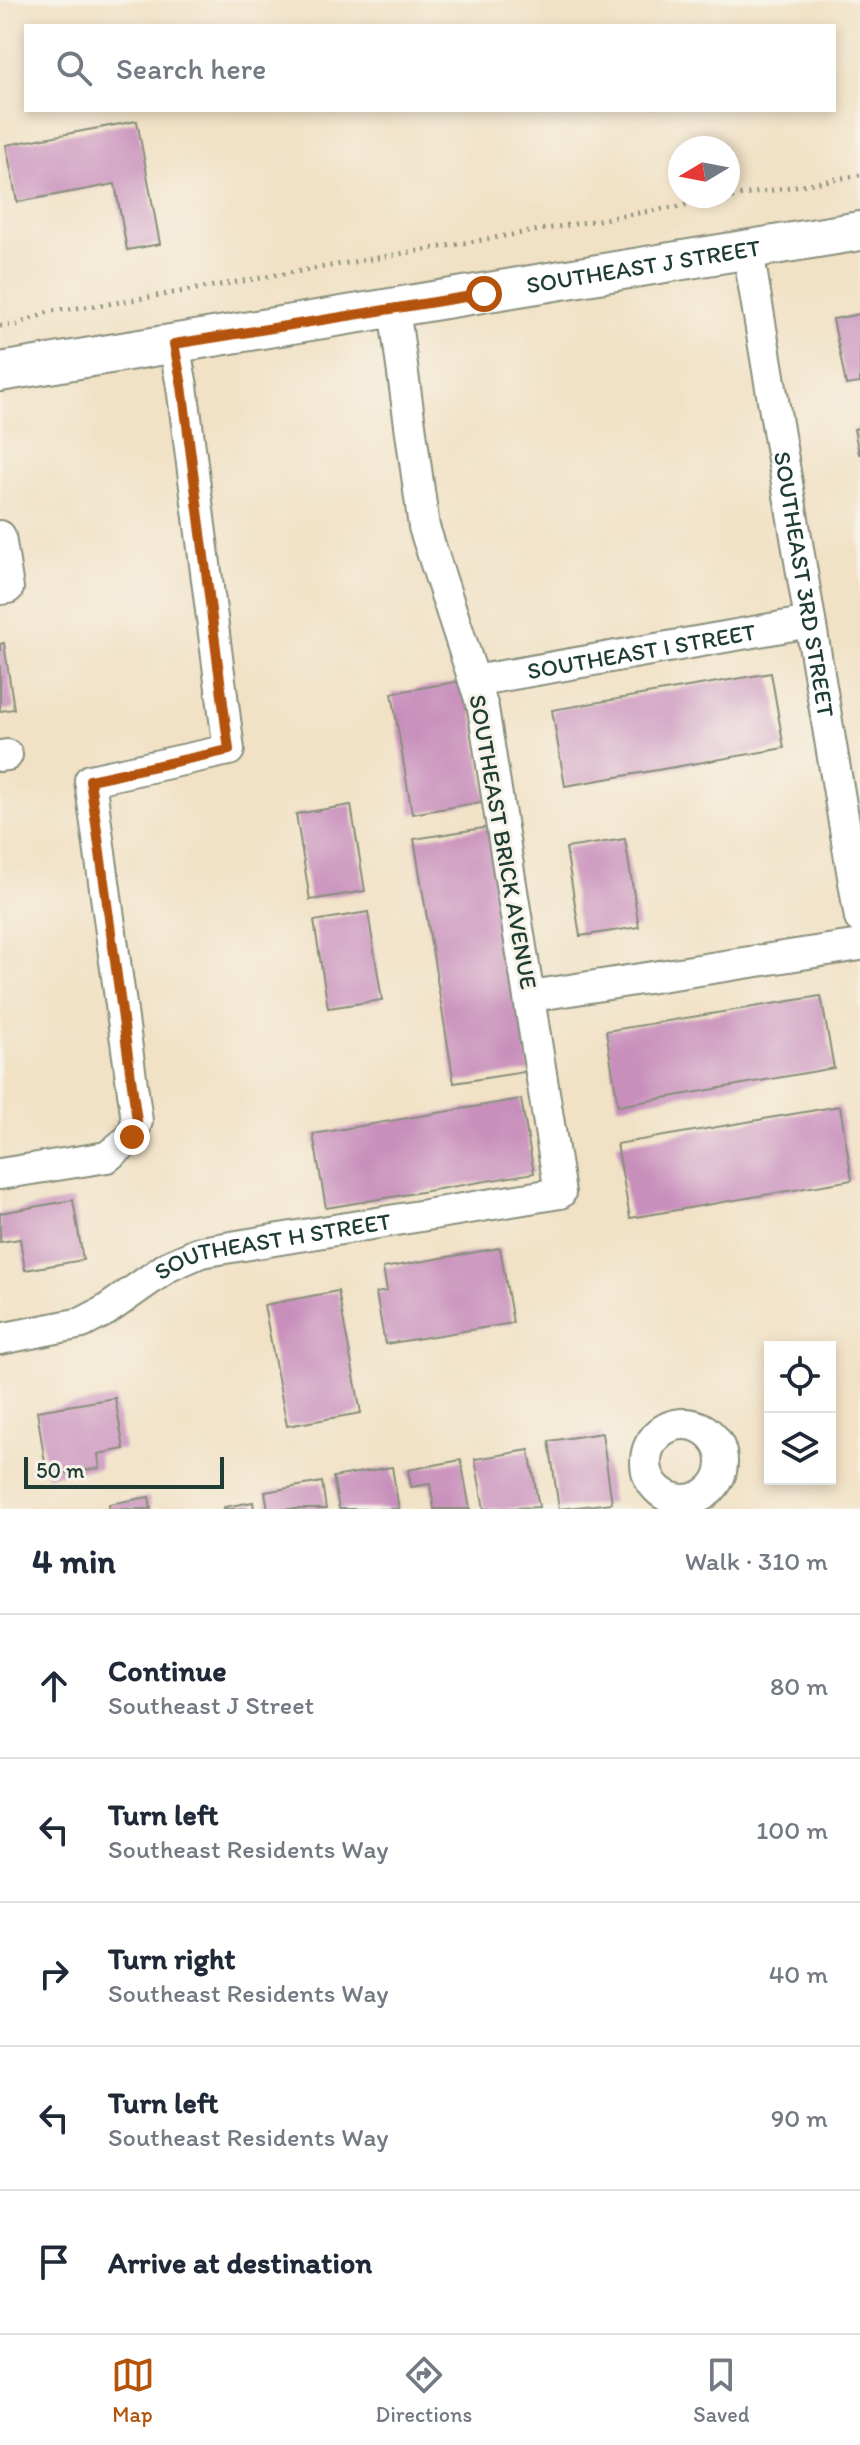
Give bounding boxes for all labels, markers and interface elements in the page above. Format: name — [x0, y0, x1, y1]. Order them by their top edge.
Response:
search box — [24, 24, 836, 112]
icon: search — [52, 46, 96, 90]
text: Search here — [116, 50, 266, 87]
north arrow — [668, 136, 740, 208]
street label: SOUTHEAST J STREET — [524, 232, 763, 300]
route start — [466, 276, 502, 312]
street label: SOUTHEAST 3RD STREET — [768, 449, 841, 720]
street label: SOUTHEAST I STREET — [525, 617, 758, 685]
street label: SOUTHEAST BRICK AVENUE — [463, 692, 544, 991]
route end — [114, 1119, 150, 1155]
street label: SOUTHEAST H STREET — [148, 1206, 394, 1286]
map controls — [764, 1341, 836, 1485]
button: locate — [764, 1341, 836, 1413]
button: layers — [764, 1413, 836, 1485]
scale bar — [24, 1453, 224, 1489]
text: 50 m — [36, 1457, 85, 1484]
text: 4 min — [32, 1541, 116, 1582]
text: Walk · 310 m — [685, 1545, 828, 1577]
text: Continue — [108, 1652, 227, 1689]
icon: ahead — [32, 1664, 76, 1708]
text: 80 m — [770, 1670, 828, 1702]
text: Southeast J Street — [108, 1689, 314, 1721]
text: Turn left — [108, 1796, 219, 1833]
icon: left — [32, 1808, 76, 1852]
text: 100 m — [756, 1814, 828, 1846]
text: Southeast Residents Way — [108, 1833, 389, 1865]
text: Turn right — [108, 1940, 236, 1977]
icon: right — [32, 1952, 76, 1996]
text: 40 m — [769, 1958, 828, 1990]
text: Southeast Residents Way — [108, 1977, 389, 2009]
text: Turn left — [108, 2084, 219, 2121]
icon: left — [32, 2096, 76, 2140]
text: 90 m — [771, 2102, 828, 2134]
text: Southeast Residents Way — [108, 2121, 389, 2153]
icon: arrive — [32, 2240, 76, 2284]
text: Arrive at destination — [108, 2244, 372, 2281]
tab: Map — [111, 2353, 155, 2428]
tab: Directions — [376, 2353, 472, 2428]
tab: Saved — [693, 2353, 749, 2428]

